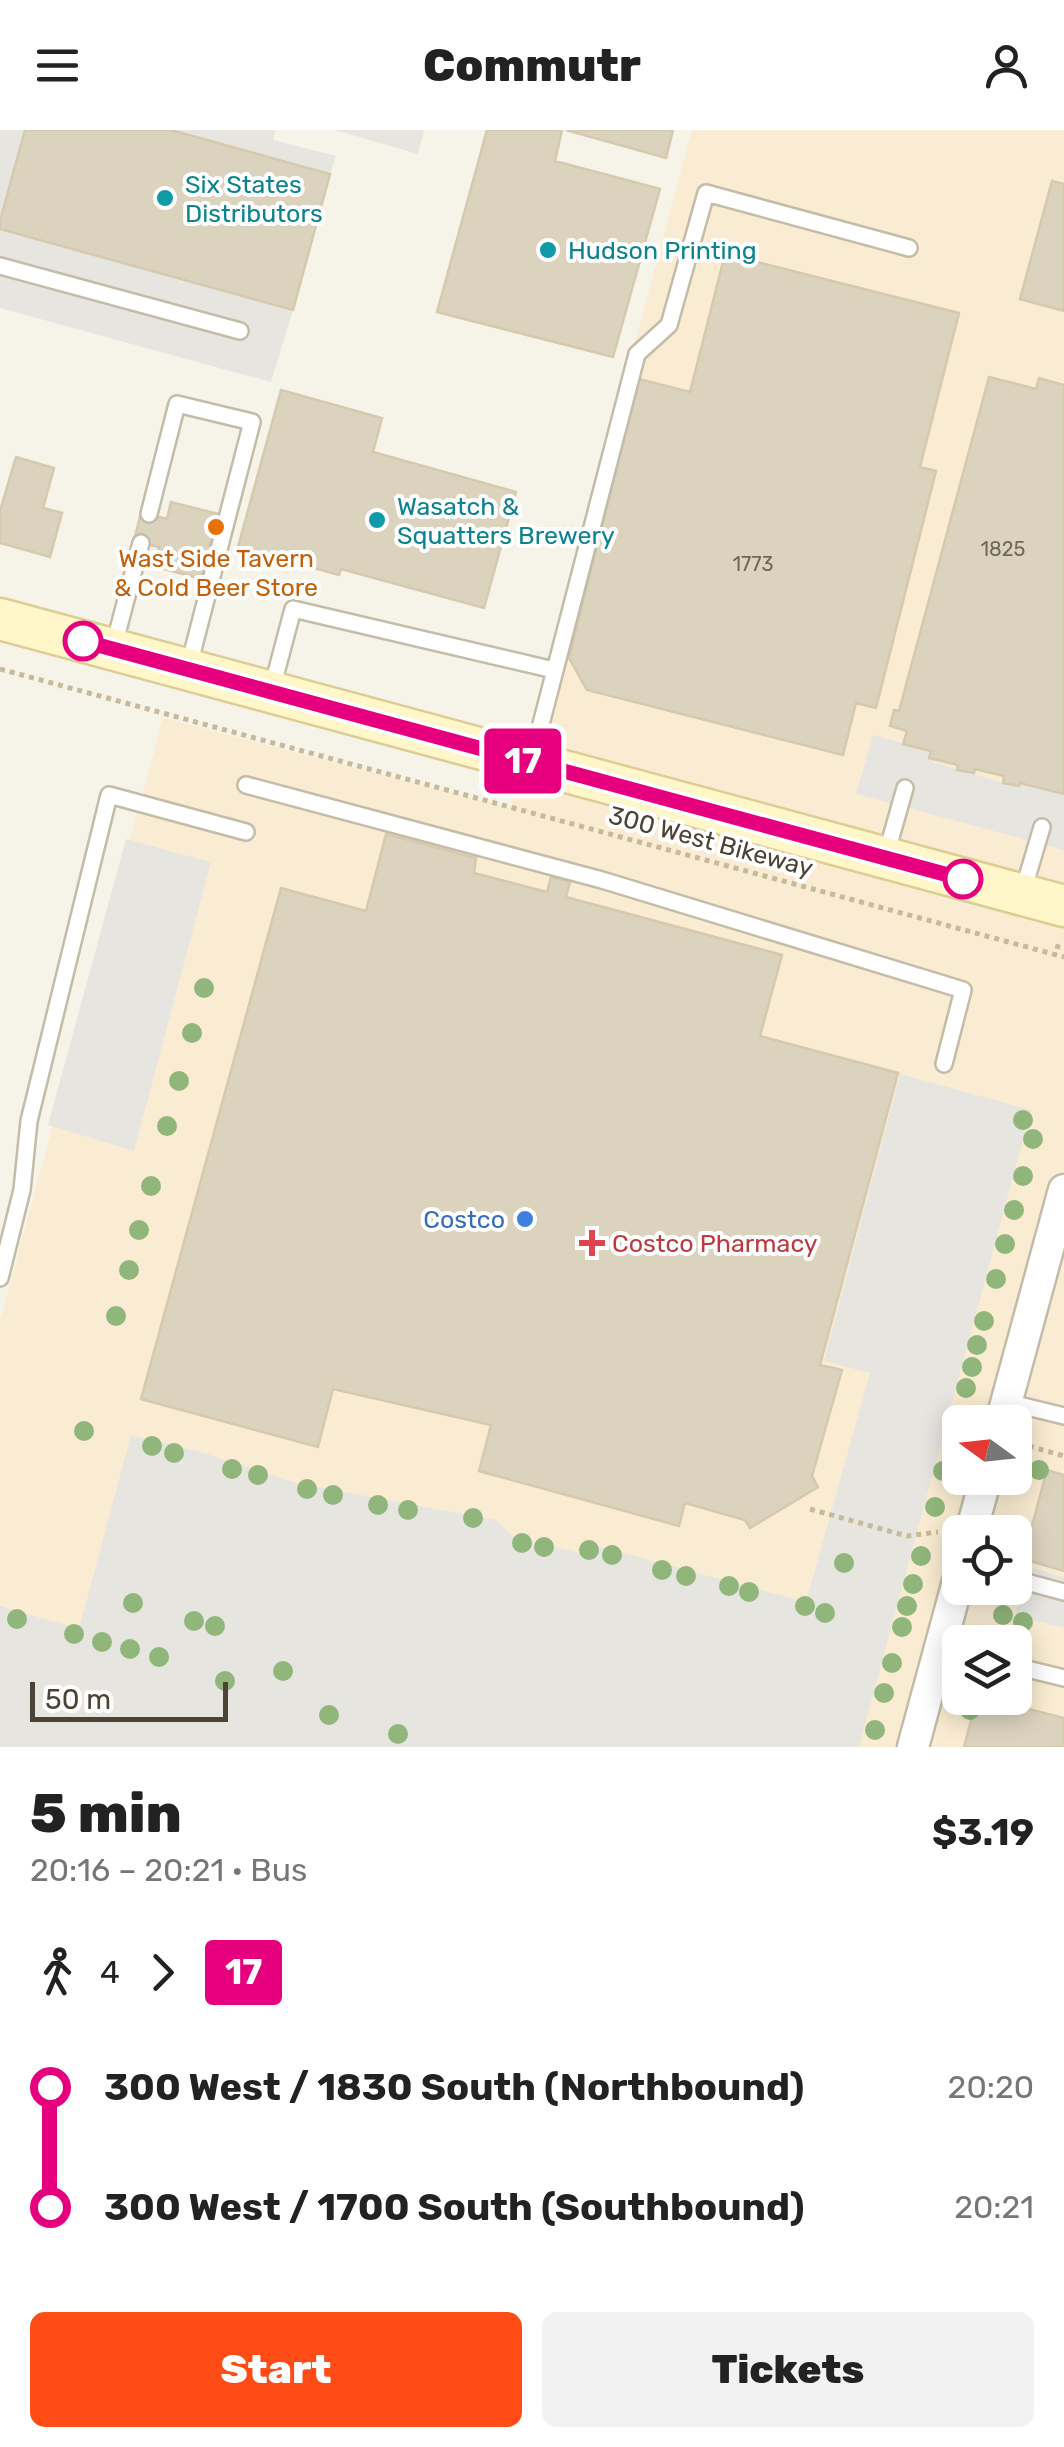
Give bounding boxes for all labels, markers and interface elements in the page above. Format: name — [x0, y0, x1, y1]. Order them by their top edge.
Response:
icon: menu — [30, 38, 85, 93]
icon: person — [979, 38, 1034, 93]
text: Commutr — [423, 39, 641, 92]
place label: Six States Distributors — [185, 170, 323, 228]
marker: Six States Distributors — [154, 187, 176, 209]
place label: Hudson Printing — [568, 236, 757, 265]
marker: Hudson Printing — [537, 239, 559, 261]
place label: Wasatch & Squatters Brewery — [397, 492, 615, 550]
marker: Wasatch & Squatters Brewery — [366, 509, 388, 531]
marker: Wast Side Tavern & Cold Beer Store — [205, 516, 227, 538]
house number: 1825 — [981, 537, 1025, 561]
place label: Wast Side Tavern & Cold Beer Store — [114, 544, 318, 602]
house number: 1773 — [732, 552, 774, 576]
unlabelled marker — [64, 622, 102, 660]
line badge: 17 — [478, 728, 568, 794]
text: 17 — [504, 740, 542, 782]
street label: 300 West Bikeway — [606, 800, 816, 883]
unlabelled marker — [944, 860, 982, 898]
place label: Costco — [423, 1205, 505, 1234]
marker: Costco — [514, 1208, 536, 1230]
place label: Costco Pharmacy — [612, 1229, 818, 1258]
marker: Costco Pharmacy — [581, 1232, 603, 1254]
north arrow — [942, 1405, 1032, 1495]
map controls — [942, 1405, 1032, 1715]
button: locate — [942, 1515, 1032, 1605]
button: layers — [942, 1625, 1032, 1715]
scale bar — [30, 1677, 228, 1722]
text: 50 m — [45, 1683, 111, 1716]
text: 5 min — [30, 1781, 182, 1846]
text: $3.19 — [932, 1809, 1034, 1855]
text: 20:16 – 20:21 · Bus — [30, 1851, 307, 1889]
icon: walk — [30, 1945, 85, 2000]
icon: forward — [135, 1945, 190, 2000]
text: 17 — [225, 1951, 262, 1993]
text: 4 — [100, 1953, 120, 1991]
text: 300 West / 1830 South (Northbound) — [104, 2064, 804, 2110]
text: 20:20 — [948, 2068, 1034, 2106]
text: 300 West / 1700 South (Southbound) — [104, 2184, 805, 2230]
text: 20:21 — [954, 2188, 1034, 2226]
button: Start — [30, 2312, 522, 2427]
button: Tickets — [542, 2312, 1034, 2427]

